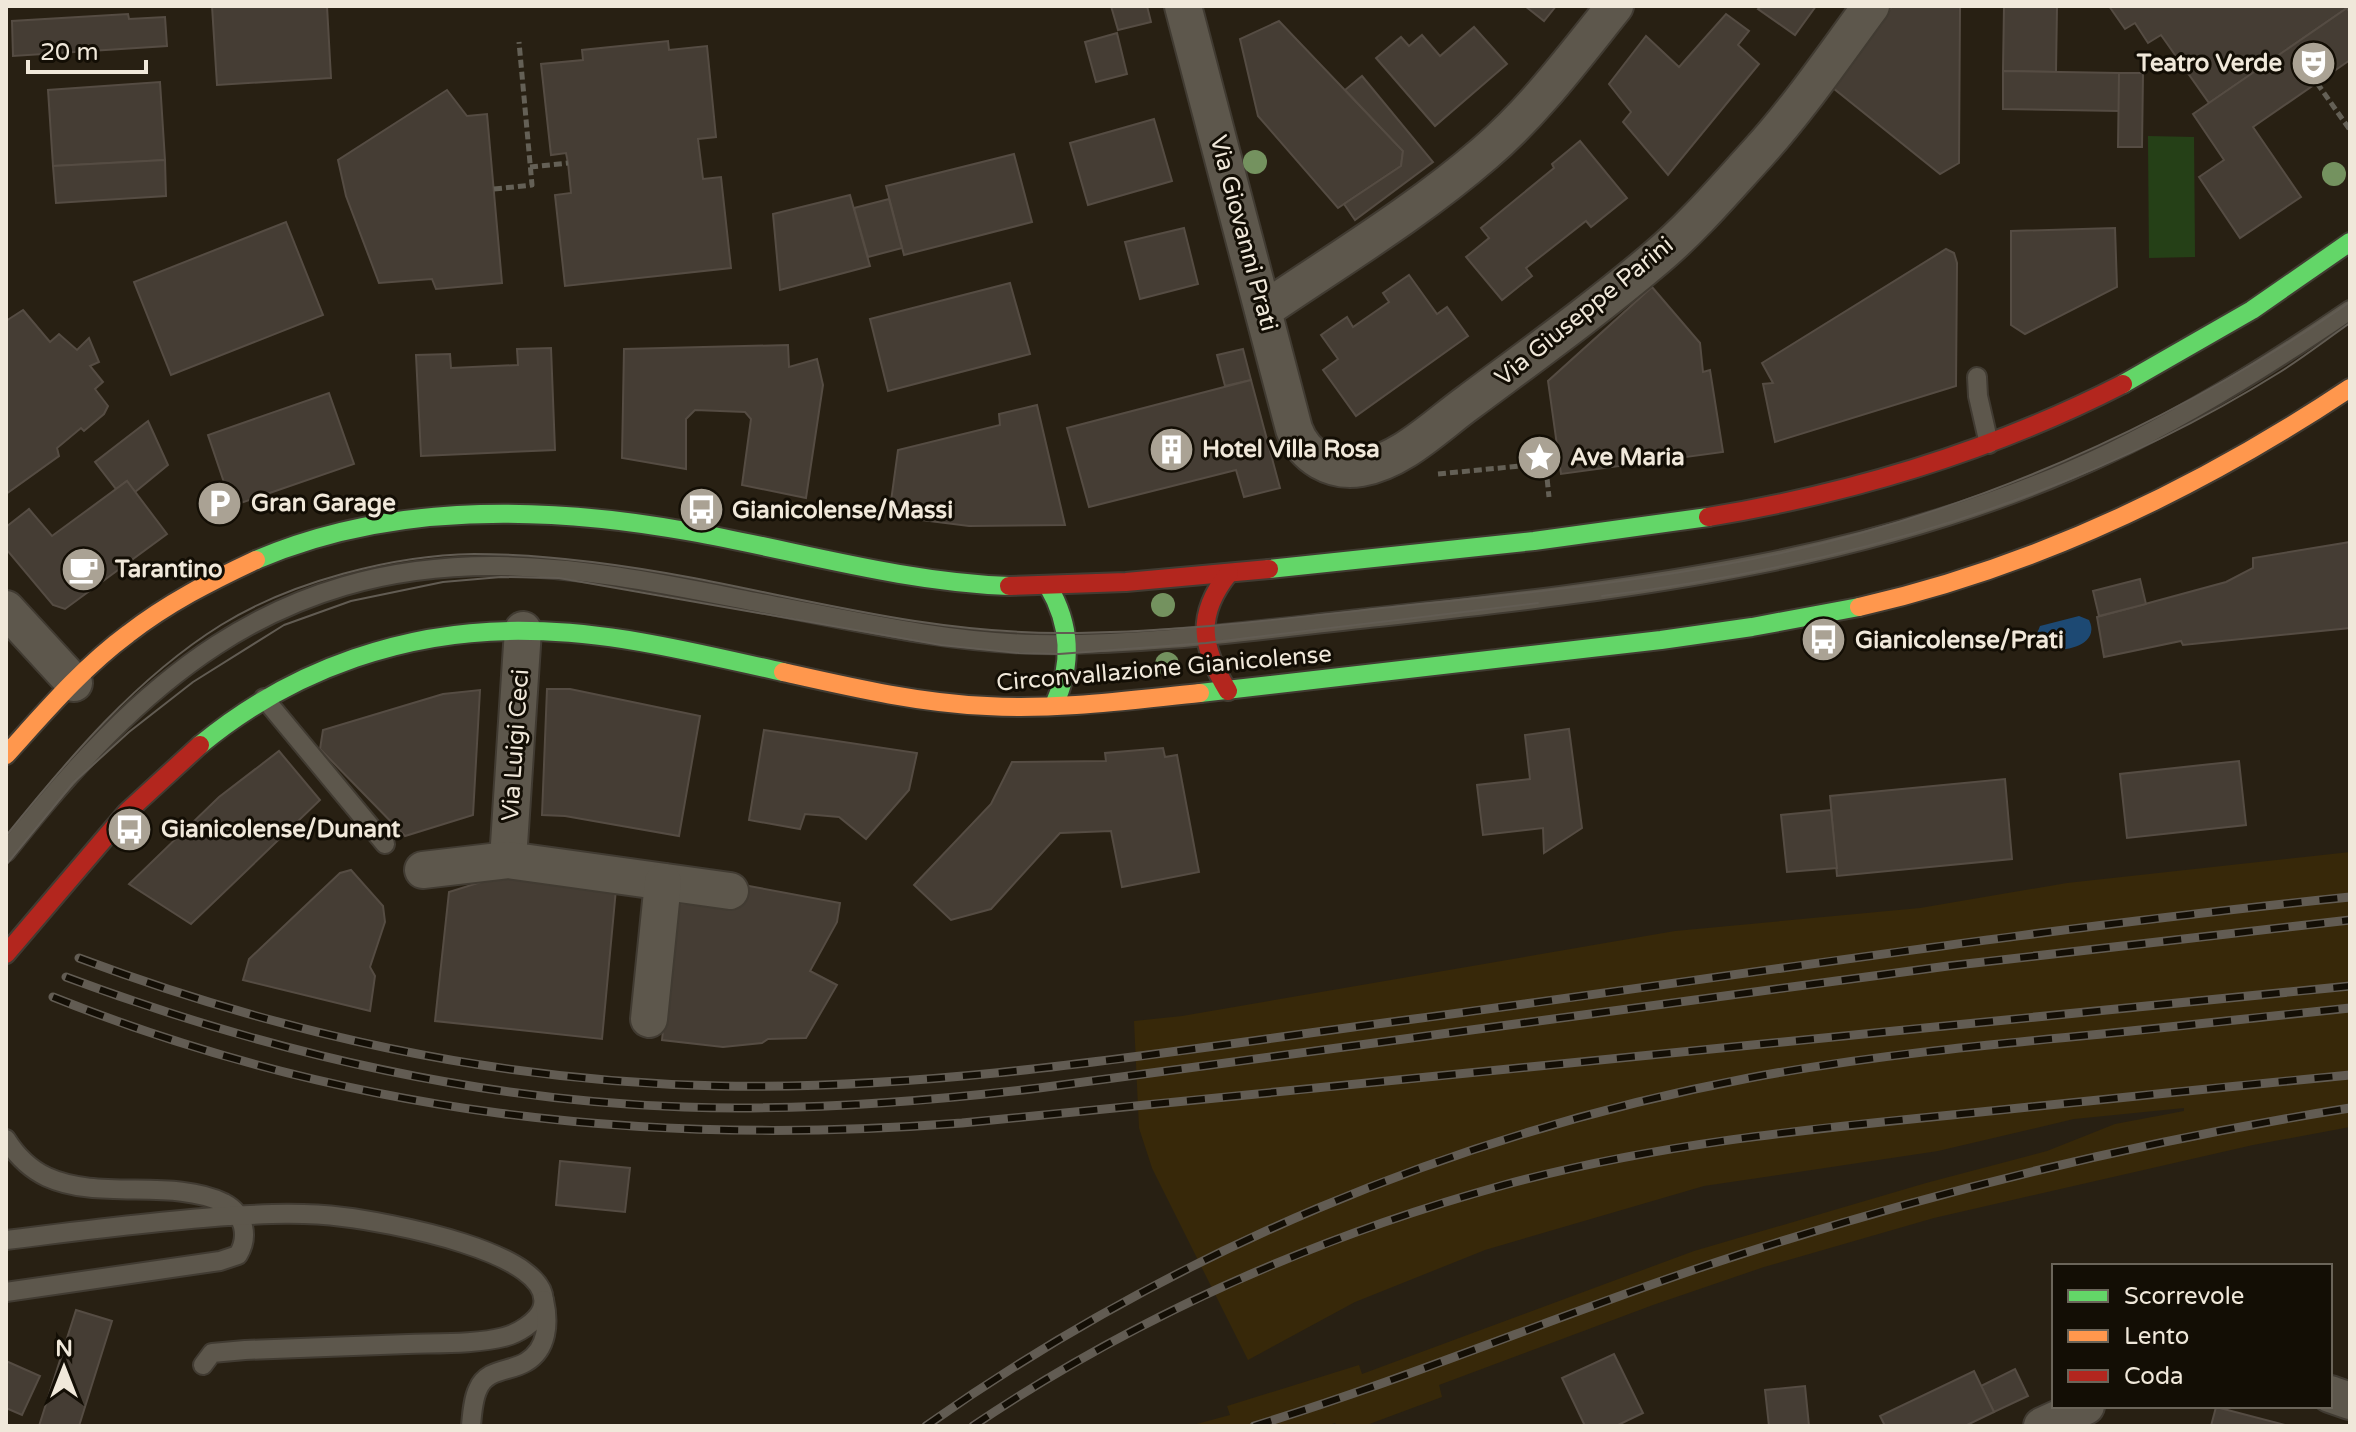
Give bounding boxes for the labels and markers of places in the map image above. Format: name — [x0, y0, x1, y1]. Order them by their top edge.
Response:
theatre icon: Teatro Verde — [2289, 39, 2337, 87]
place label: Teatro Verde — [2136, 49, 2282, 78]
building icon: Hotel Villa Rosa — [1147, 425, 1195, 473]
place icon: Ave Maria — [1515, 433, 1563, 481]
place label: Hotel Villa Rosa — [1202, 435, 1380, 464]
place label: Ave Maria — [1570, 443, 1685, 472]
parking icon: Gran Garage — [196, 479, 244, 527]
bus stop icon: Gianicolense/Massi — [677, 486, 725, 534]
place label: Gran Garage — [251, 489, 396, 518]
place label: Gianicolense/Massi — [732, 496, 953, 525]
cafe icon: Tarantino — [60, 545, 108, 593]
place label: Tarantino — [114, 555, 223, 584]
bus stop icon: Gianicolense/Prati — [1800, 616, 1848, 664]
place label: Gianicolense/Prati — [1855, 626, 2064, 655]
bus stop icon: Gianicolense/Dunant — [106, 805, 154, 853]
place label: Gianicolense/Dunant — [161, 815, 401, 844]

